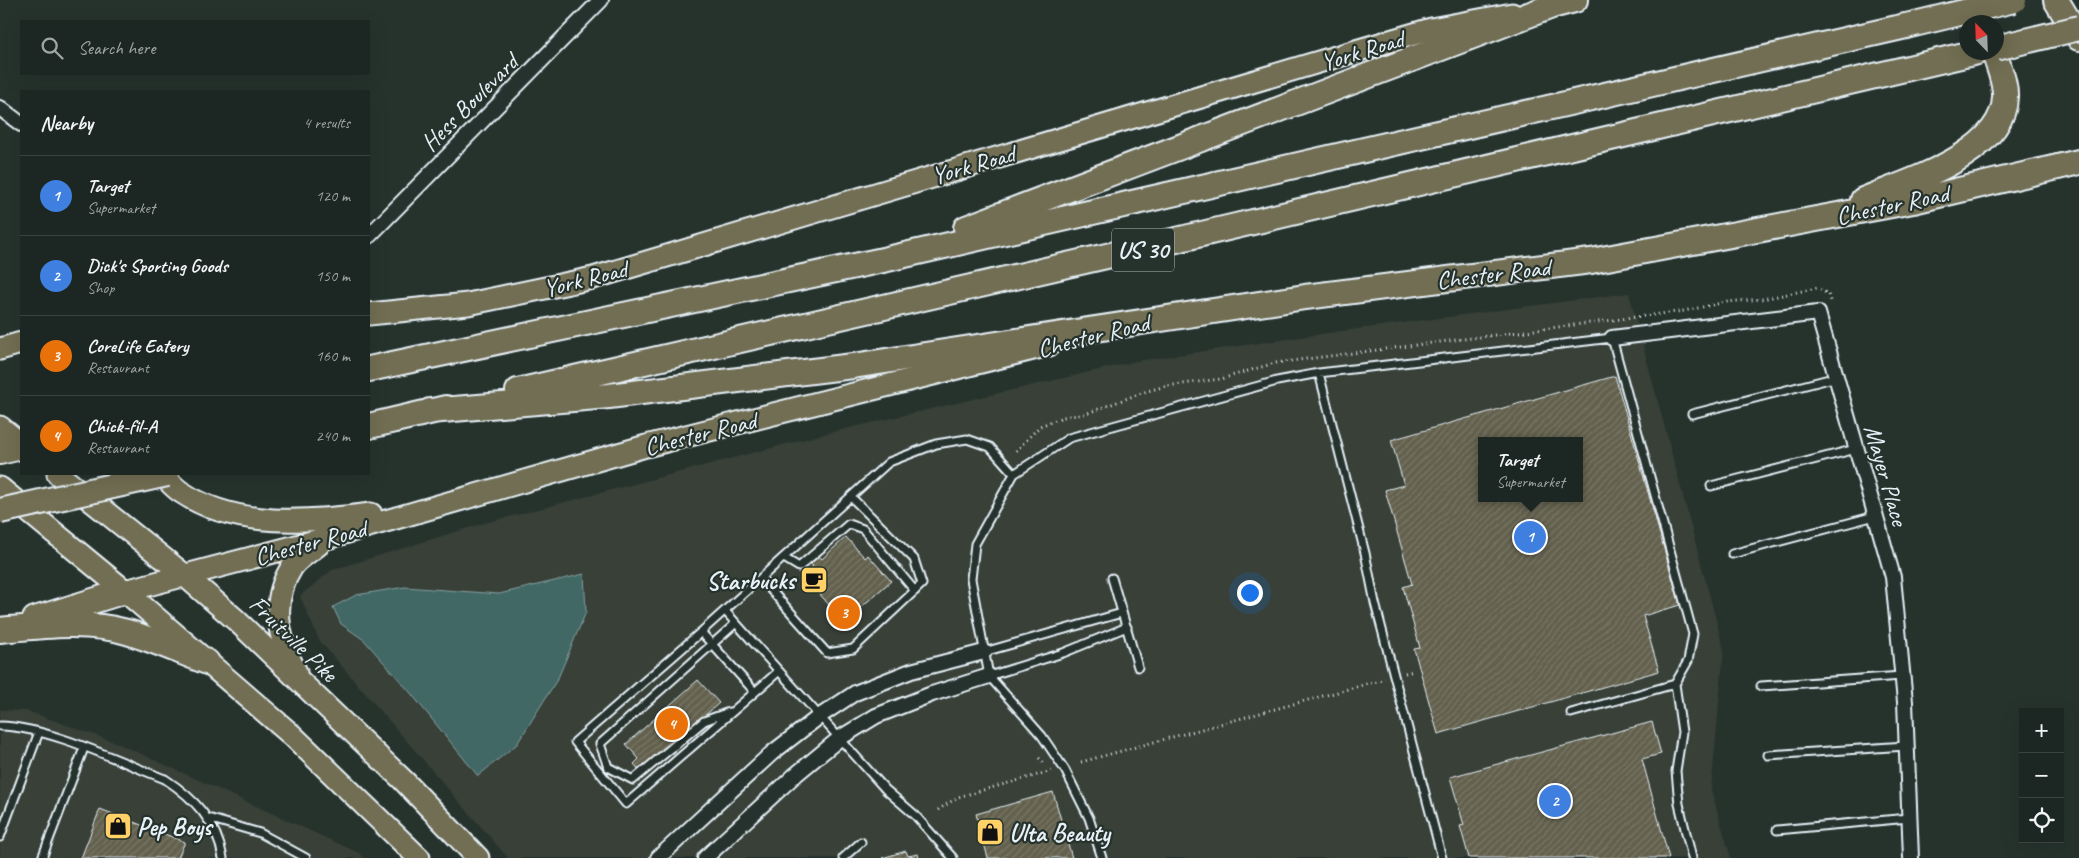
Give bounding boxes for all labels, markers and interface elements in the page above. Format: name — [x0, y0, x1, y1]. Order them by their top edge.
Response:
north arrow — [1959, 15, 2004, 60]
search box — [20, 20, 370, 75]
street label: York Road — [1317, 22, 1411, 79]
icon: search — [38, 34, 66, 62]
text: Search here — [78, 36, 155, 60]
street label: Hess Boulevard — [414, 45, 528, 158]
text: Nearby — [40, 110, 93, 136]
text: 4 results — [303, 113, 350, 133]
street label: York Road — [928, 137, 1022, 192]
text: Target — [87, 174, 129, 198]
street label: Chester Road — [1833, 177, 1955, 233]
text: 1 — [52, 186, 60, 206]
text: 120 m — [316, 186, 350, 206]
text: Supermarket — [87, 198, 155, 218]
road number: US 30 — [1112, 228, 1174, 272]
street label: Chester Road — [1434, 251, 1556, 297]
street label: York Road — [540, 252, 634, 305]
text: Dick's Sporting Goods — [87, 254, 228, 278]
text: 2 — [52, 266, 60, 286]
text: 150 m — [316, 266, 350, 286]
text: Shop — [87, 278, 114, 298]
street label: Chester Road — [1034, 306, 1157, 365]
text: CoreLife Eatery — [87, 334, 188, 358]
text: 3 — [52, 346, 60, 366]
text: 160 m — [316, 346, 350, 366]
text: Restaurant — [87, 358, 149, 378]
street label: Chester Road — [641, 404, 764, 463]
text: Chick-fil-A — [87, 414, 157, 438]
street label: Mayer Place — [1856, 421, 1916, 531]
text: 4 — [52, 426, 60, 446]
text: 240 m — [316, 426, 350, 446]
popup — [1478, 437, 1583, 502]
text: Restaurant — [87, 438, 149, 458]
text: Target — [1496, 448, 1538, 472]
text: Supermarket — [1496, 472, 1565, 492]
street label: Chester Road — [251, 512, 374, 573]
pin: 1 — [1514, 518, 1546, 556]
place label: Starbucks — [706, 565, 797, 597]
cafe icon: Starbucks — [799, 565, 829, 595]
your location — [1237, 580, 1263, 606]
street label: Fruitville Pike — [242, 589, 346, 690]
pin: 3 — [828, 594, 860, 632]
pin: 4 — [656, 705, 688, 743]
map controls — [2019, 708, 2064, 843]
button: + — [2019, 708, 2064, 753]
button: − — [2019, 753, 2064, 798]
pin: 2 — [1539, 782, 1571, 820]
button: locate — [2019, 798, 2064, 843]
shop icon: Pep Boys — [103, 811, 133, 841]
place label: Pep Boys — [137, 811, 214, 843]
shop icon: Ulta Beauty — [975, 817, 1005, 847]
place label: Ulta Beauty — [1009, 817, 1112, 849]

